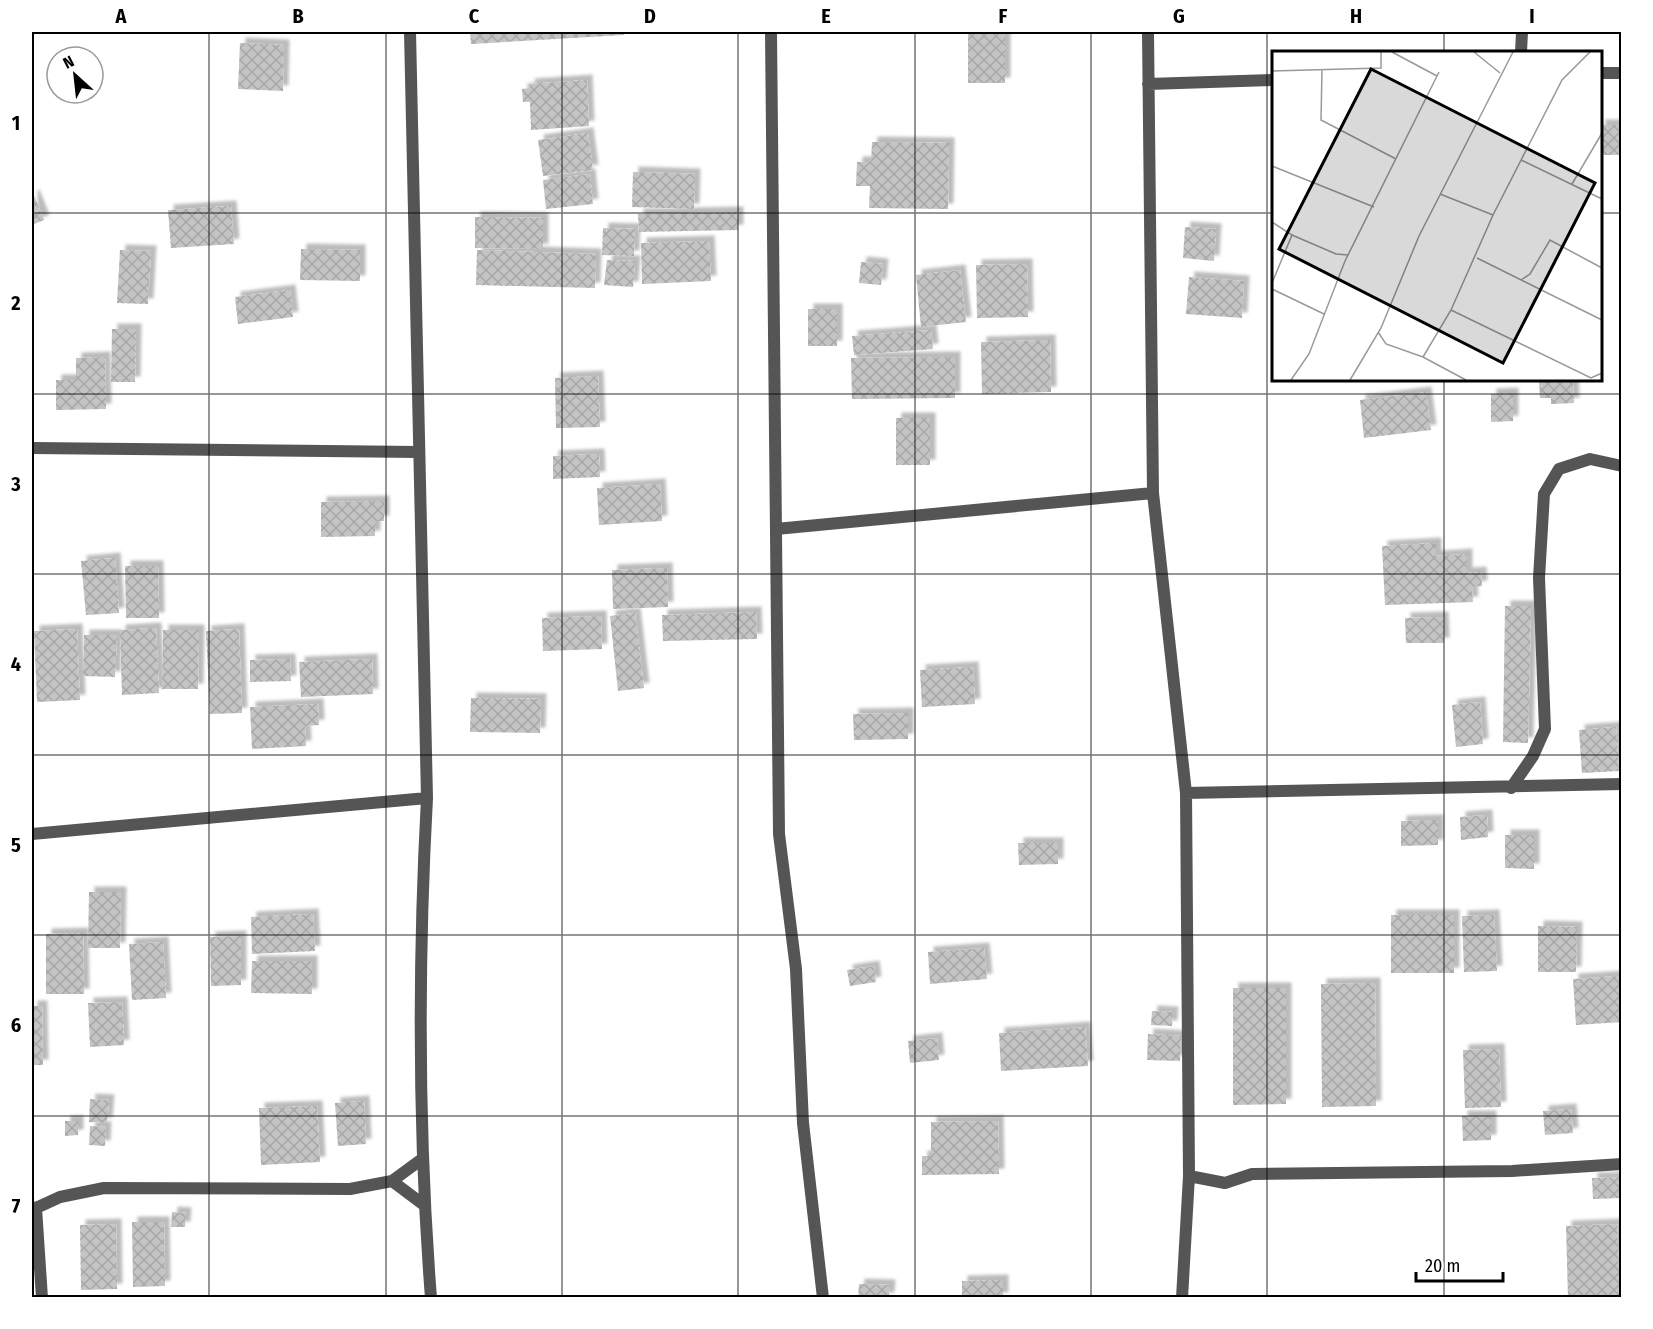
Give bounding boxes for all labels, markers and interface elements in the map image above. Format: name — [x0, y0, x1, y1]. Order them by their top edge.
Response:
text: A — [115, 4, 128, 28]
text: B — [292, 4, 304, 28]
text: C — [469, 4, 480, 28]
text: D — [644, 4, 656, 28]
text: E — [821, 4, 831, 28]
text: F — [999, 4, 1008, 28]
text: G — [1173, 4, 1185, 28]
text: H — [1350, 4, 1362, 28]
text: I — [1529, 4, 1535, 28]
north arrow — [45, 45, 105, 105]
text: N — [60, 51, 77, 73]
inset map — [1272, 51, 1602, 381]
text: 1 — [12, 111, 20, 135]
text: 2 — [10, 291, 21, 315]
text: 3 — [10, 472, 21, 496]
text: 4 — [11, 652, 21, 676]
text: 5 — [11, 833, 21, 857]
text: 6 — [11, 1013, 21, 1037]
text: 7 — [12, 1194, 21, 1218]
scale bar — [1416, 1245, 1503, 1283]
text: 20 m — [1425, 1255, 1460, 1277]

